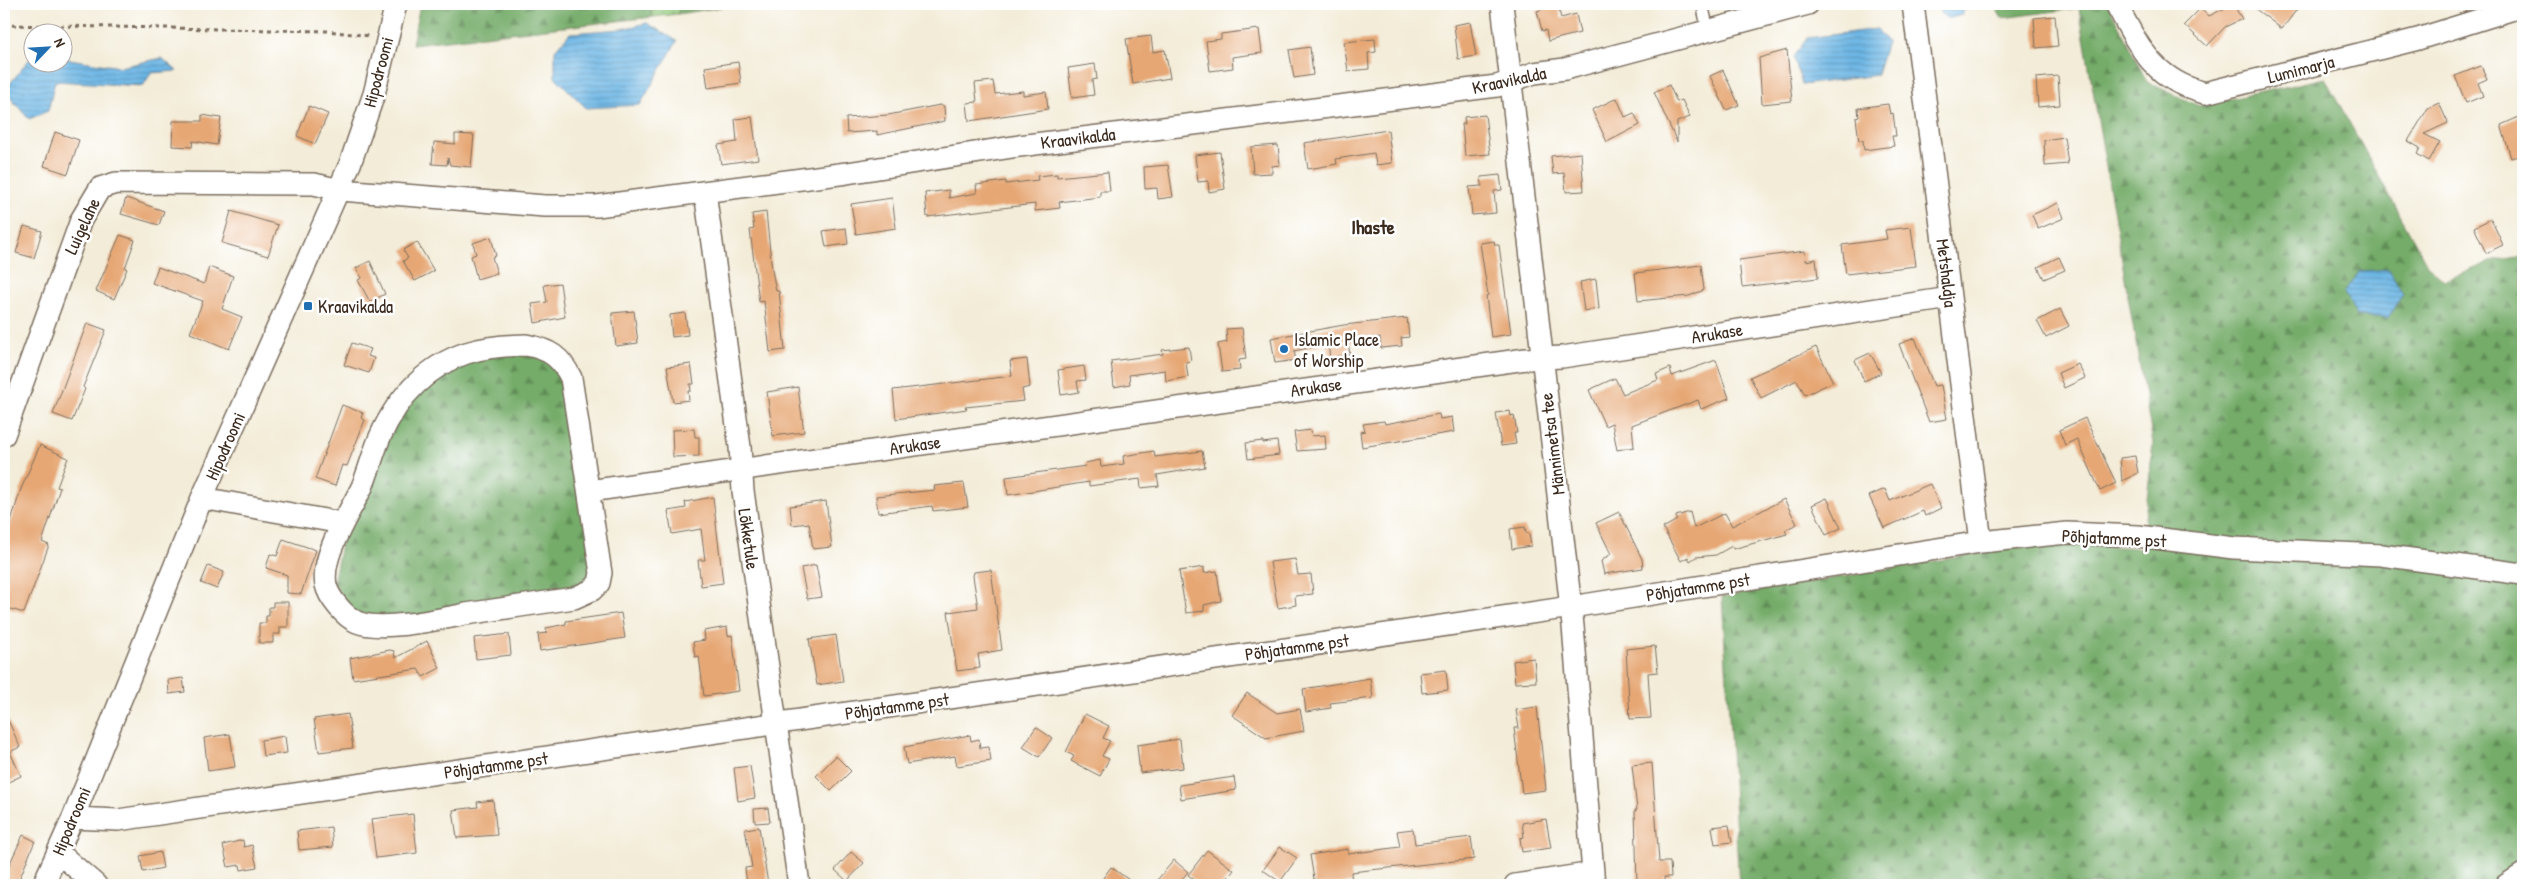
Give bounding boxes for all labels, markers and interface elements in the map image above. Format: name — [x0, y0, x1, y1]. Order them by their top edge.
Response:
north arrow — [22, 22, 72, 72]
street label: Hipodroomi — [357, 34, 399, 110]
text: N — [50, 35, 71, 50]
street label: Lumimarja — [2265, 49, 2337, 89]
street label: Kraavikalda — [1470, 60, 1548, 100]
street label: Kraavikalda — [1039, 121, 1117, 155]
street label: Luigelahe — [58, 194, 106, 258]
district label: Ihaste — [1351, 213, 1395, 240]
street label: Metshaldja — [1930, 237, 1964, 309]
place label: Kraavikalda — [318, 294, 393, 319]
marker: Kraavikalda — [302, 300, 314, 312]
street label: Arukase — [1690, 317, 1744, 349]
place label: Islamic Place of Worship — [1294, 327, 1379, 373]
marker: Islamic Place of Worship — [1278, 343, 1290, 355]
street label: Arukase — [1289, 371, 1343, 403]
street label: Männimetsa tee — [1533, 392, 1571, 496]
street label: Hipodroomi — [199, 408, 251, 484]
street label: Arukase — [888, 429, 942, 461]
street label: Lõkketule — [732, 507, 766, 571]
street label: Põhjatamme pst — [2061, 523, 2168, 553]
street label: Põhjatamme pst — [1644, 566, 1752, 608]
street label: Põhjatamme pst — [1243, 627, 1351, 667]
street label: Põhjatamme pst — [843, 686, 951, 726]
street label: Põhjatamme pst — [442, 745, 550, 785]
street label: Hipodroomi — [45, 783, 97, 859]

